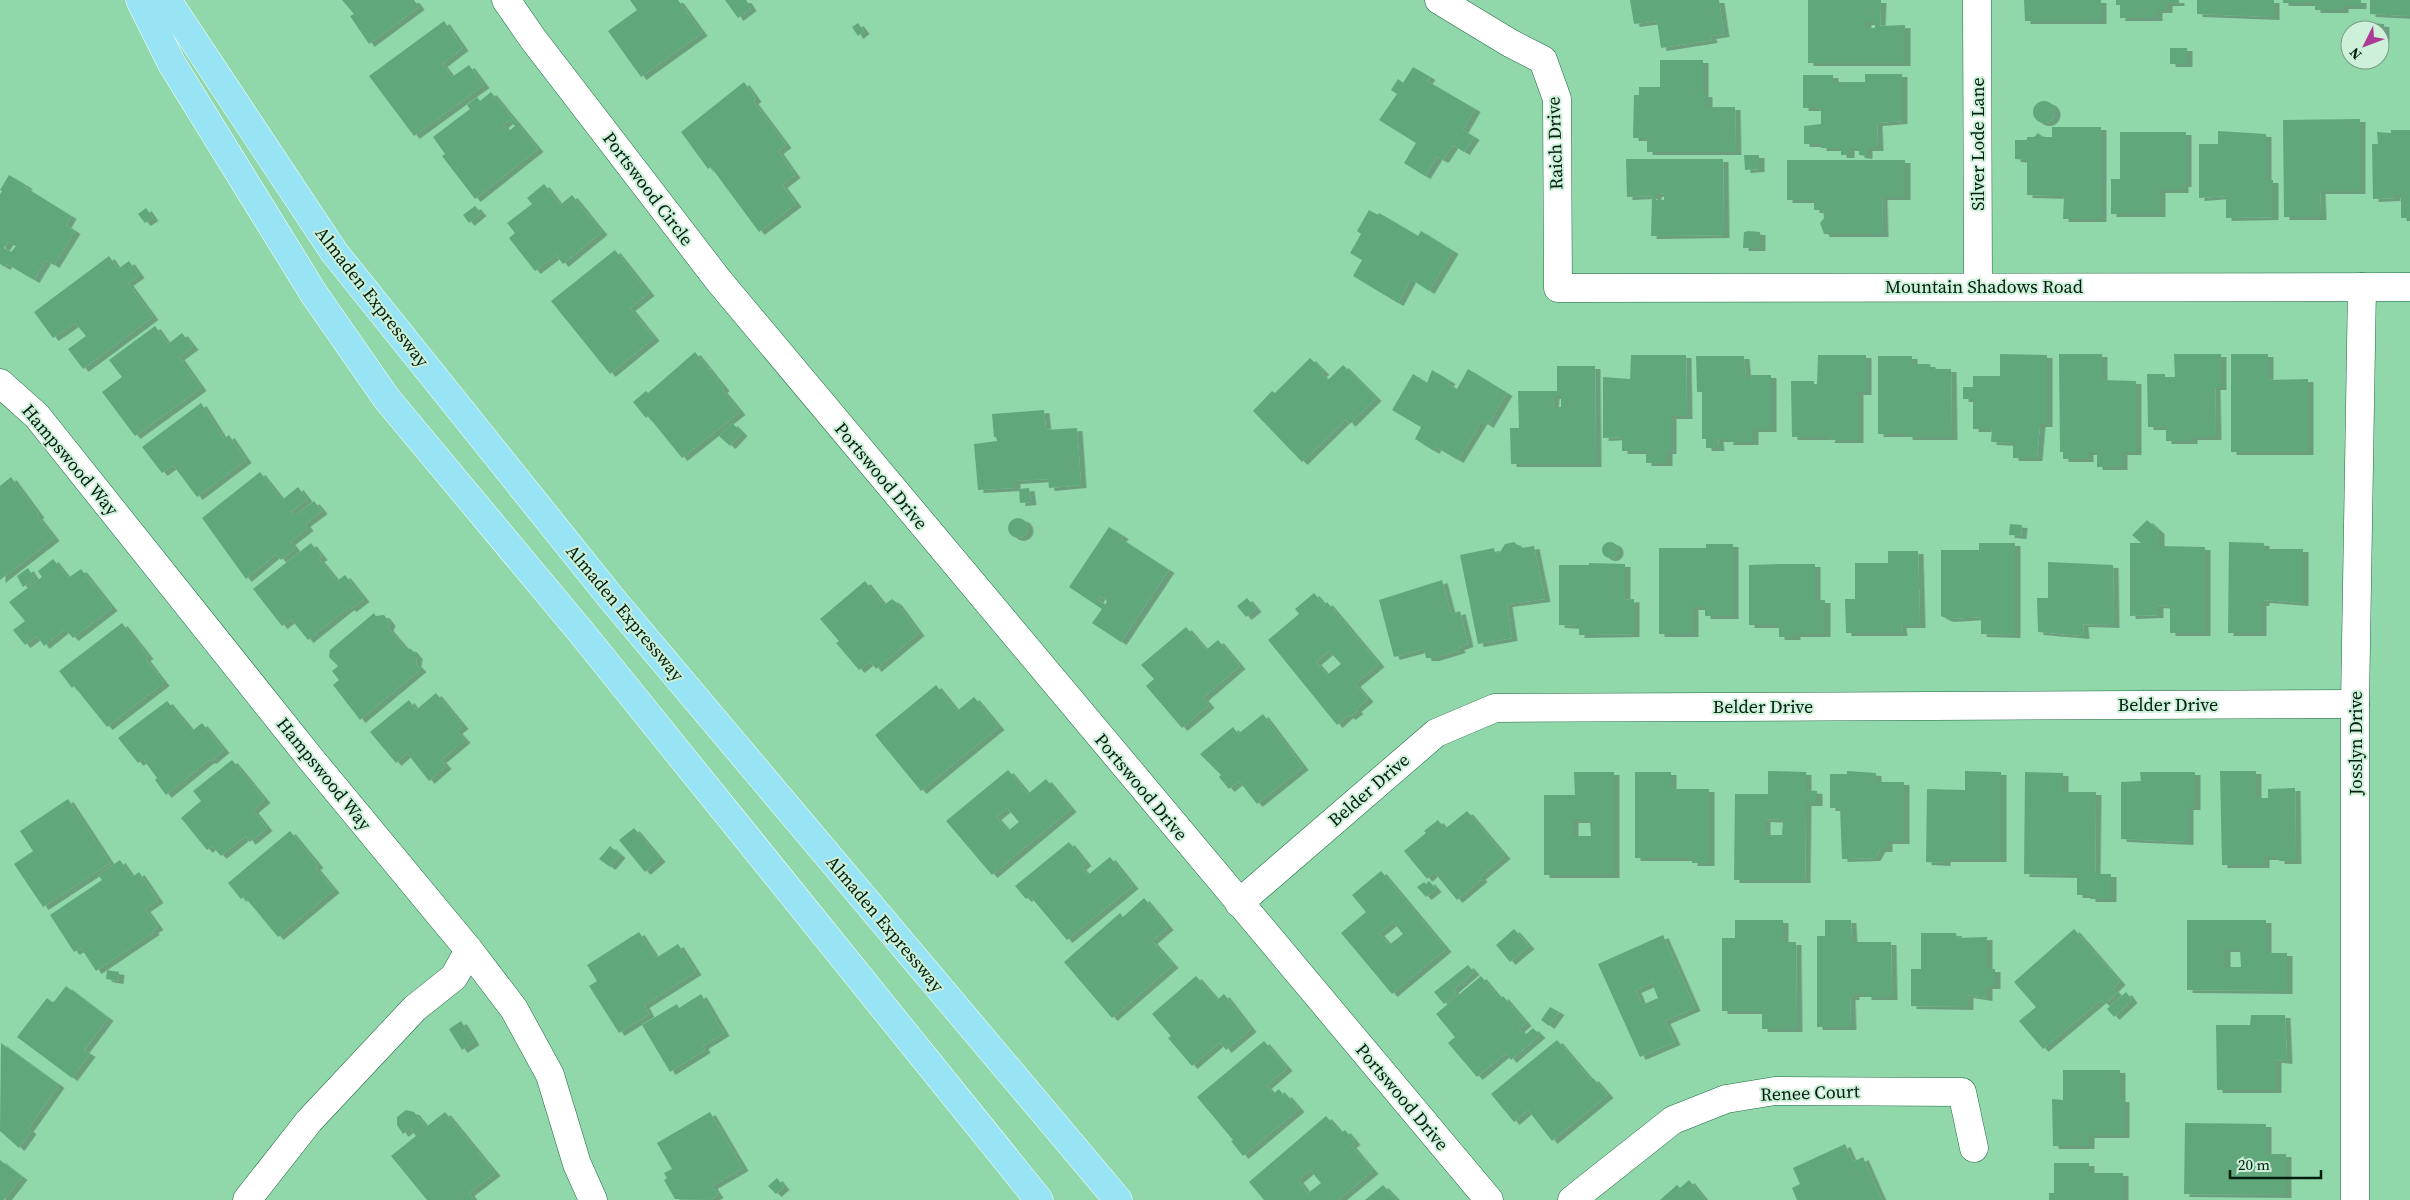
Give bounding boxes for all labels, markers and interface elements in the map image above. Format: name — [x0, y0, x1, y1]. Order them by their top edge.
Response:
north arrow — [2340, 20, 2390, 70]
text: N — [2344, 43, 2366, 64]
street label: Silver Lode Lane — [1965, 77, 1990, 211]
street label: Raich Drive — [1540, 96, 1569, 190]
street label: Portswood Circle — [597, 127, 699, 251]
street label: Almaden Expressway — [310, 221, 436, 373]
street label: Mountain Shadows Road — [1885, 274, 2083, 299]
street label: Hampswood Way — [16, 399, 125, 521]
street label: Portswood Drive — [829, 417, 934, 535]
street label: Almaden Expressway — [561, 539, 691, 687]
street label: Josslyn Drive — [2343, 691, 2368, 796]
street label: Belder Drive — [2118, 692, 2218, 717]
street label: Belder Drive — [1713, 694, 1813, 719]
street label: Hampswood Way — [271, 712, 378, 836]
street label: Portswood Drive — [1089, 728, 1194, 846]
street label: Belder Drive — [1323, 747, 1415, 832]
street label: Almaden Expressway — [821, 850, 951, 998]
street label: Portswood Drive — [1350, 1038, 1455, 1156]
street label: Renee Court — [1760, 1078, 1860, 1107]
scale bar — [2230, 1148, 2321, 1180]
text: 20 m — [2238, 1154, 2270, 1175]

